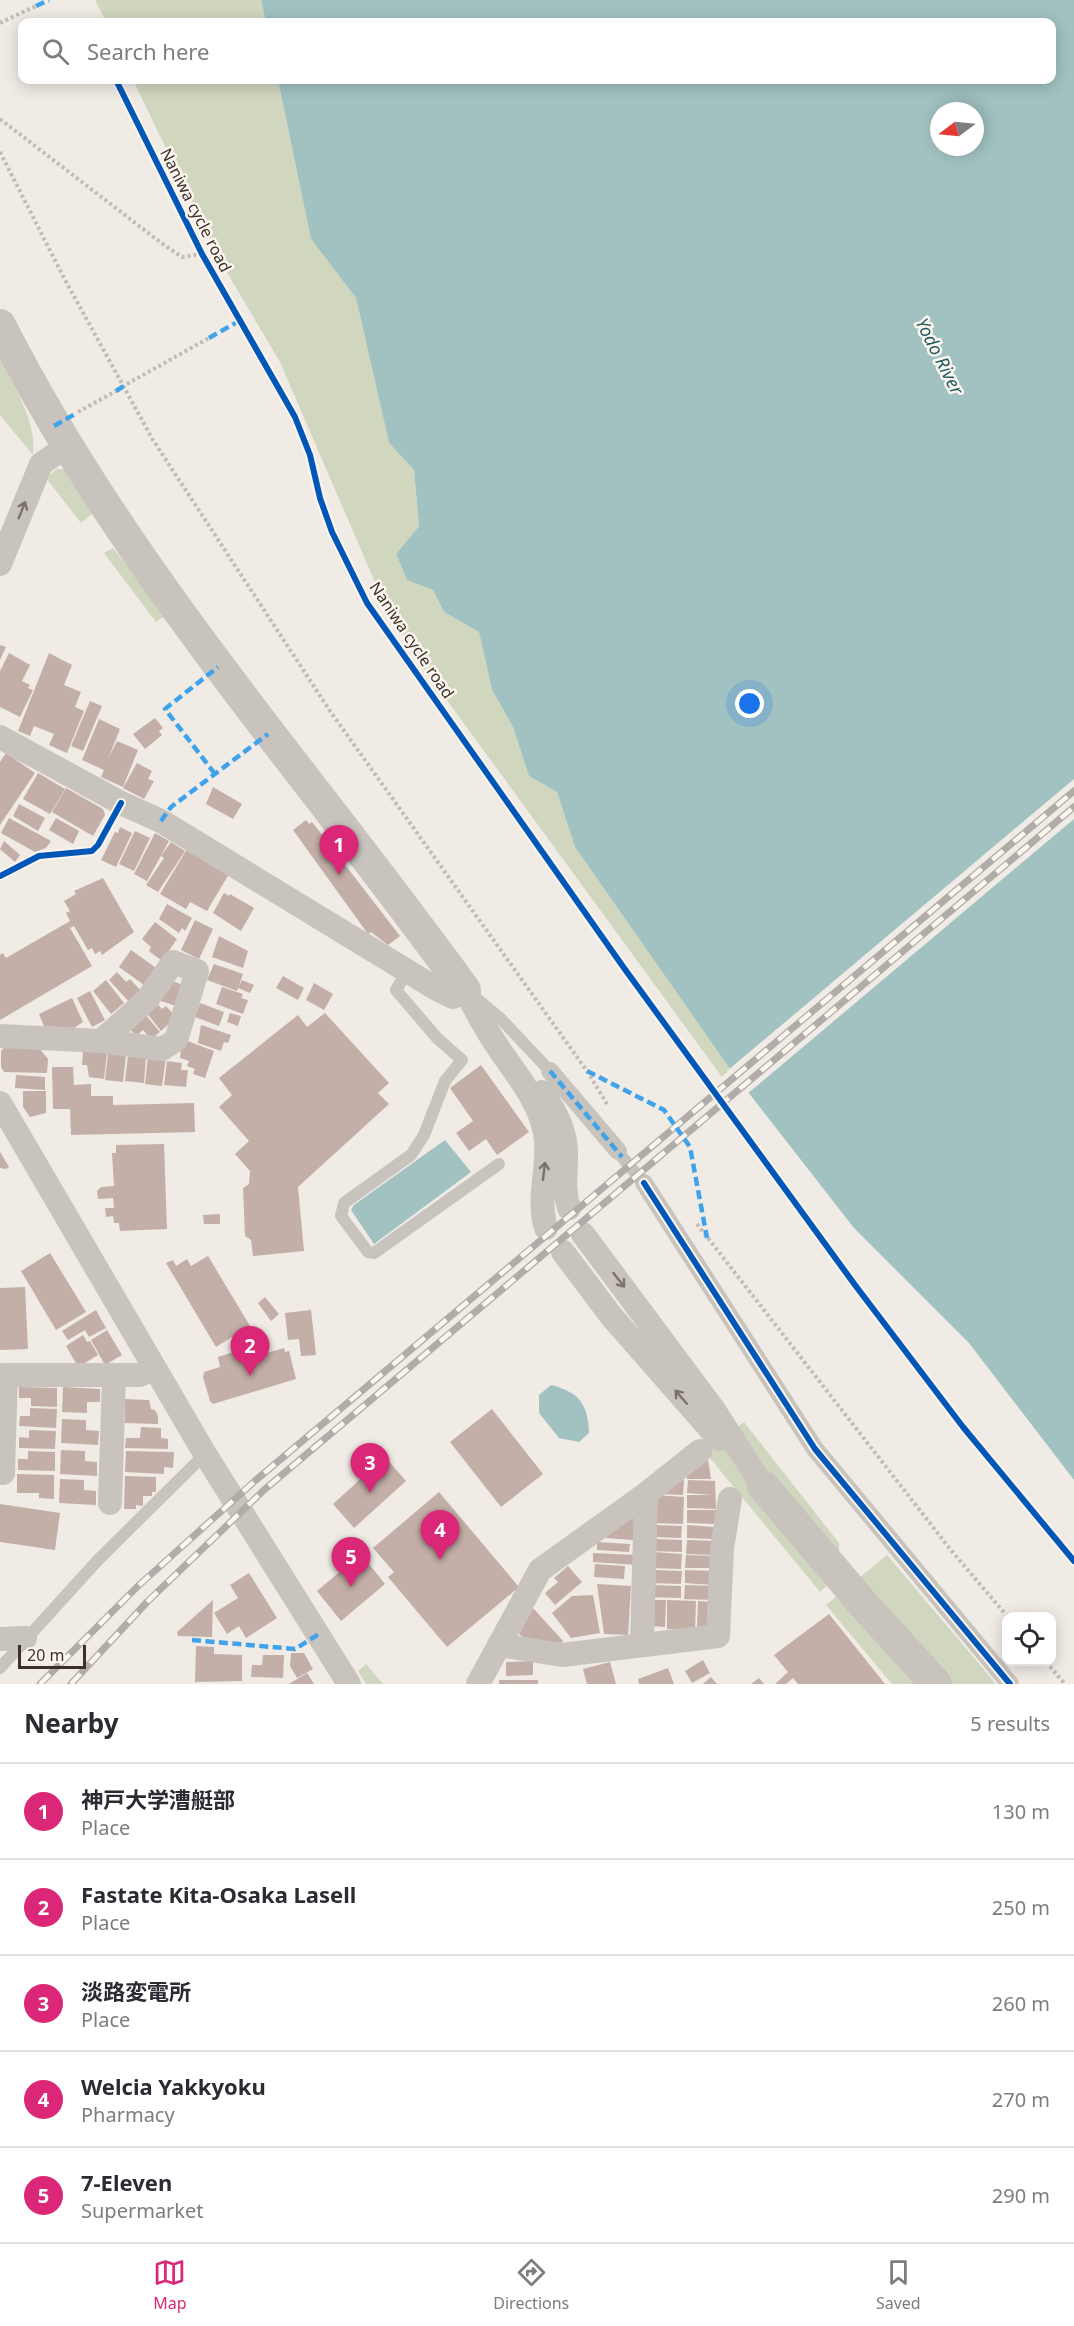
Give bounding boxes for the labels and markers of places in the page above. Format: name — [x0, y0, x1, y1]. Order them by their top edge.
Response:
pin: 1 — [320, 826, 358, 875]
pin: 2 — [230, 1326, 270, 1376]
pin: 3 — [350, 1444, 389, 1493]
pin: 4 — [420, 1510, 460, 1560]
pin: 5 — [332, 1538, 370, 1587]

